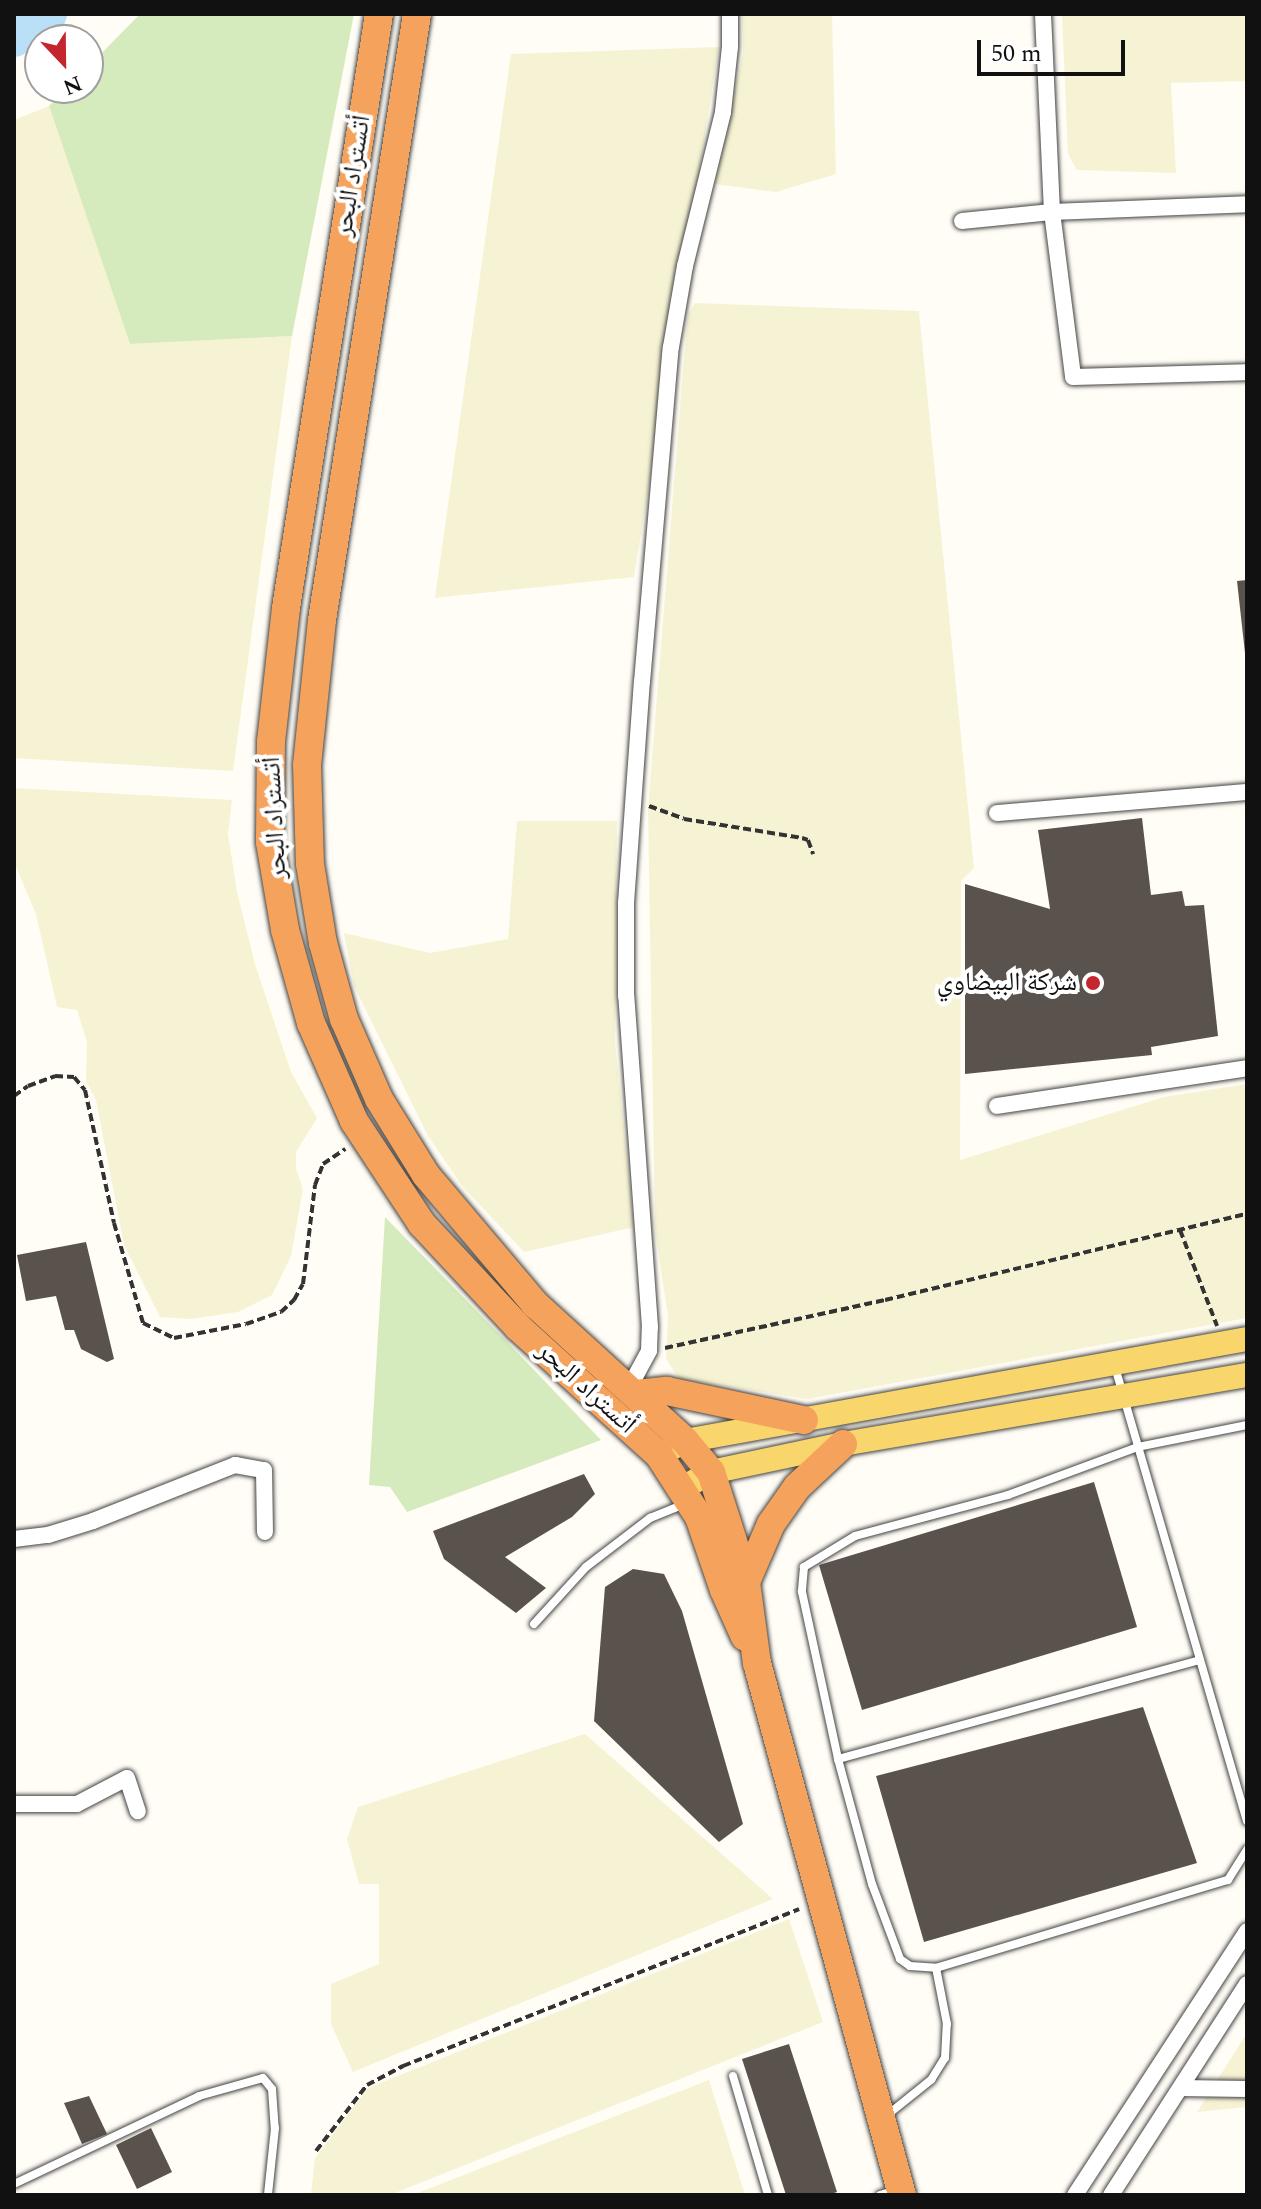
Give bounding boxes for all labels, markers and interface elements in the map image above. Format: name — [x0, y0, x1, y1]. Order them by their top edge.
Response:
north arrow — [24, 24, 104, 104]
scale bar — [981, 24, 1129, 74]
text: 50 m — [991, 36, 1042, 72]
text: N — [58, 66, 87, 104]
street label: أتستراد البحر — [328, 113, 378, 239]
street label: أتستراد البحر — [256, 756, 294, 880]
place label: شركة البيضاوي — [937, 967, 1077, 999]
marker: شركة البيضاوي — [1084, 974, 1102, 992]
street label: أتستراد البحر — [530, 1335, 642, 1441]

